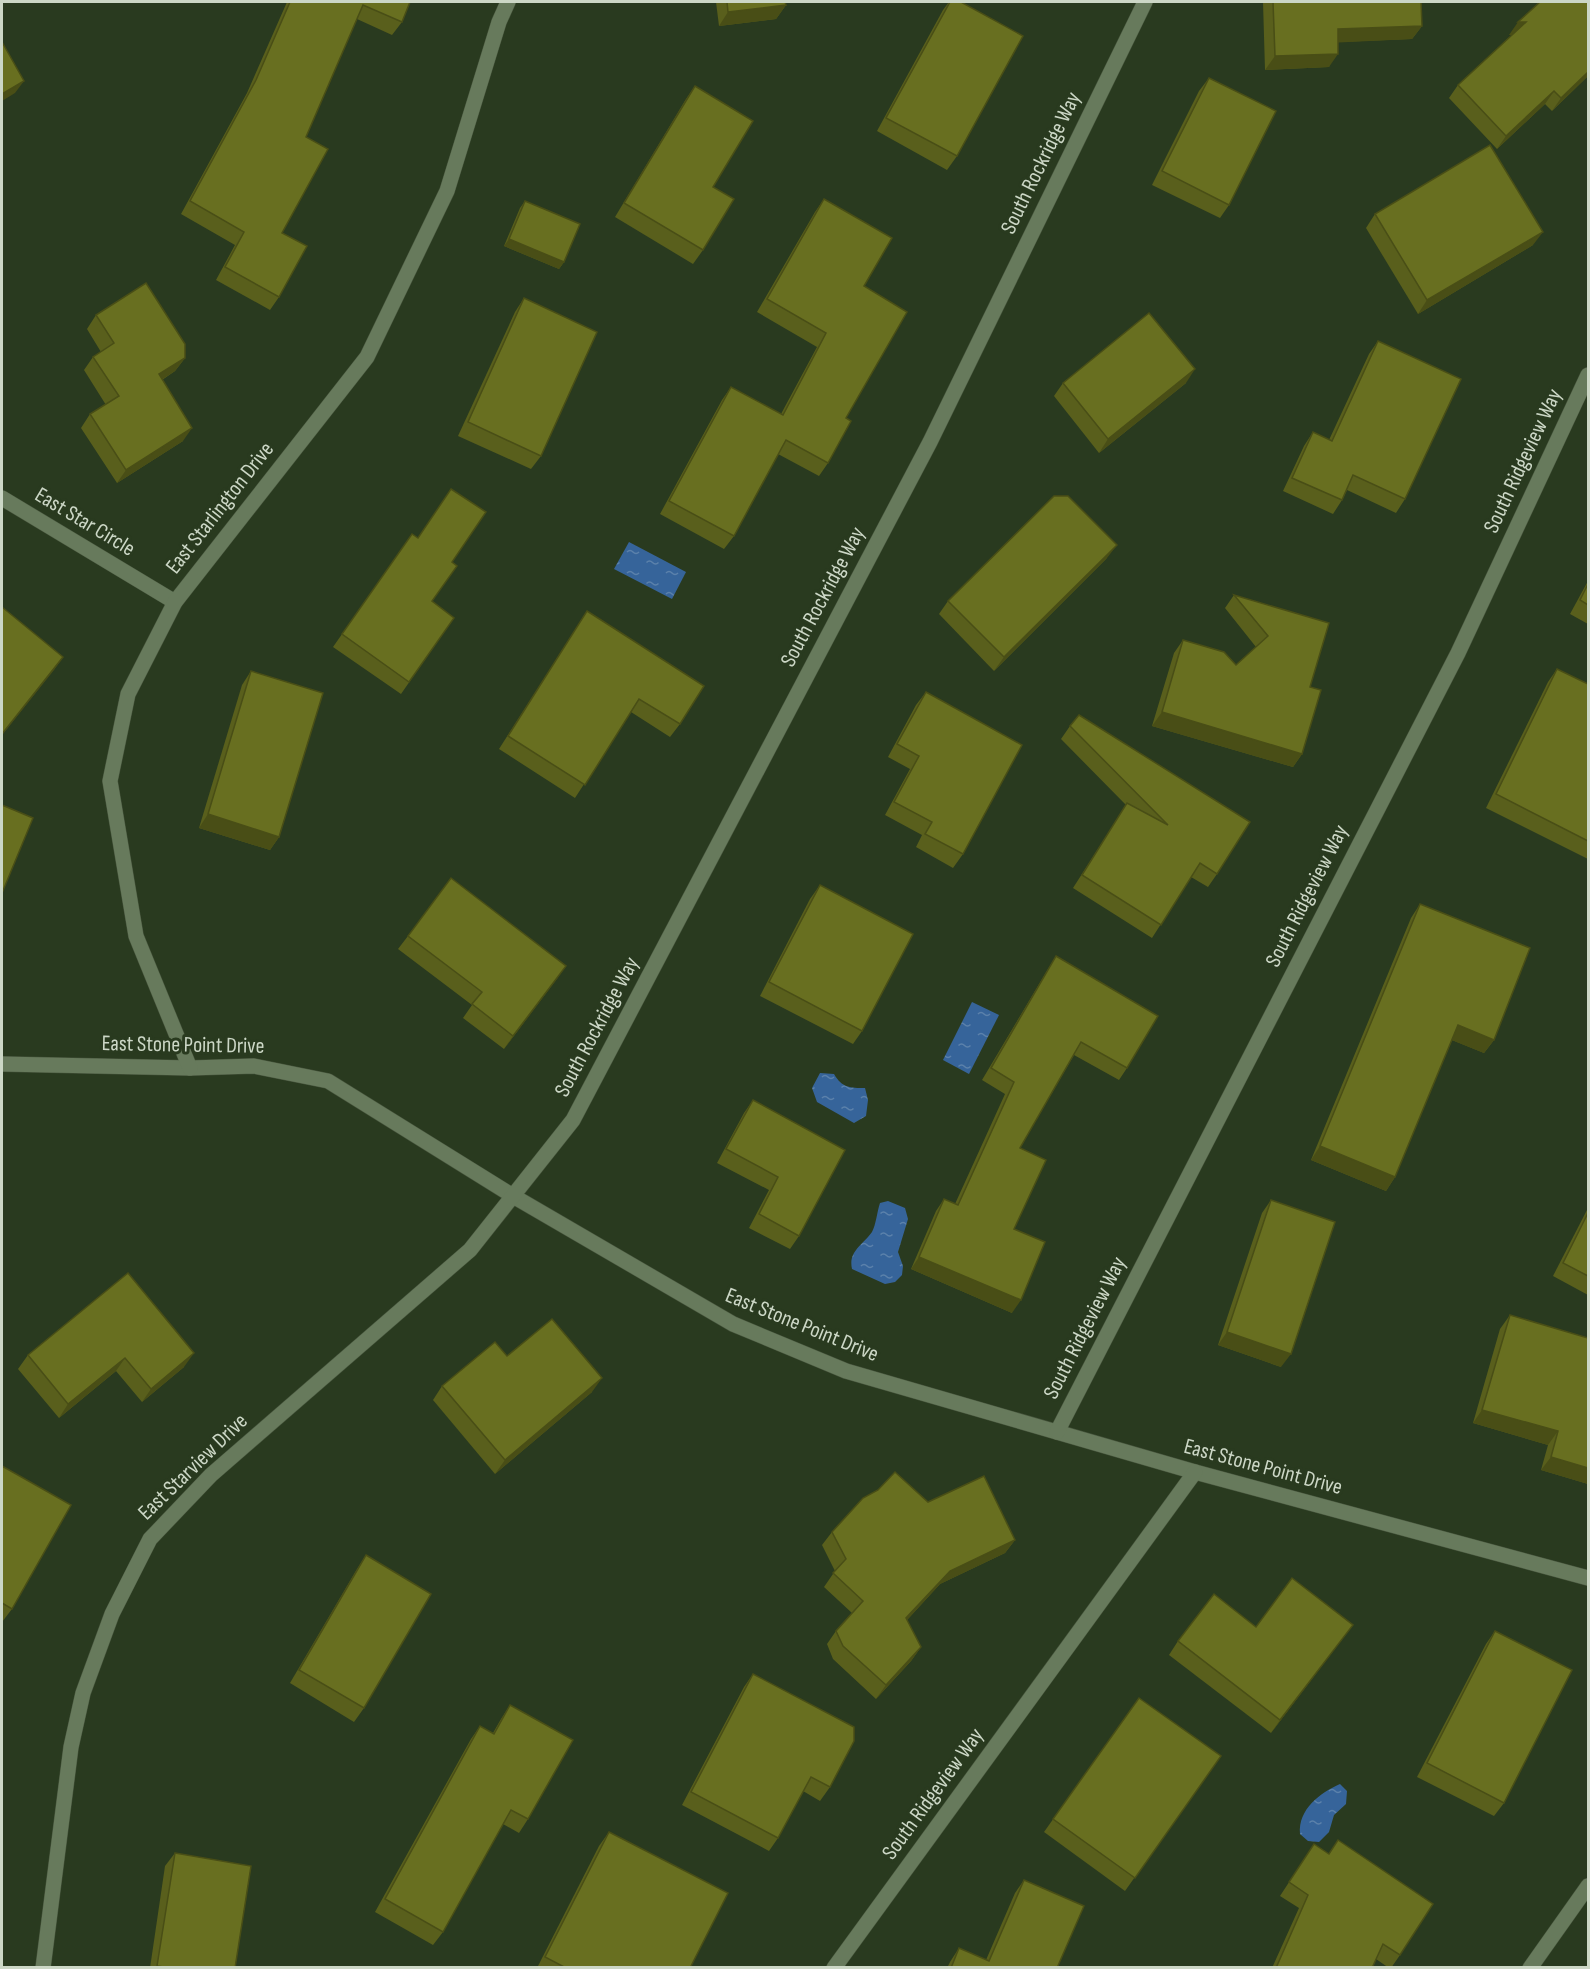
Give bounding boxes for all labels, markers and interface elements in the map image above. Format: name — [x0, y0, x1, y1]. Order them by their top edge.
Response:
street label: South Rockridge Way — [995, 87, 1087, 238]
street label: South Ridgeview Way — [1478, 384, 1568, 537]
street label: East Starlington Drive — [160, 437, 280, 579]
street label: East Star Circle — [30, 482, 140, 562]
street label: South Rockridge Way — [775, 522, 871, 672]
street label: South Ridgeview Way — [1260, 820, 1355, 972]
street label: South Rockridge Way — [549, 952, 645, 1102]
street label: East Stone Point Drive — [101, 1030, 265, 1060]
street label: South Ridgeview Way — [1038, 1252, 1133, 1404]
street label: East Stone Point Drive — [721, 1282, 883, 1368]
street label: East Starview Drive — [133, 1408, 253, 1526]
street label: East Stone Point Drive — [1181, 1433, 1345, 1501]
street label: South Ridgeview Way — [876, 1723, 990, 1865]

